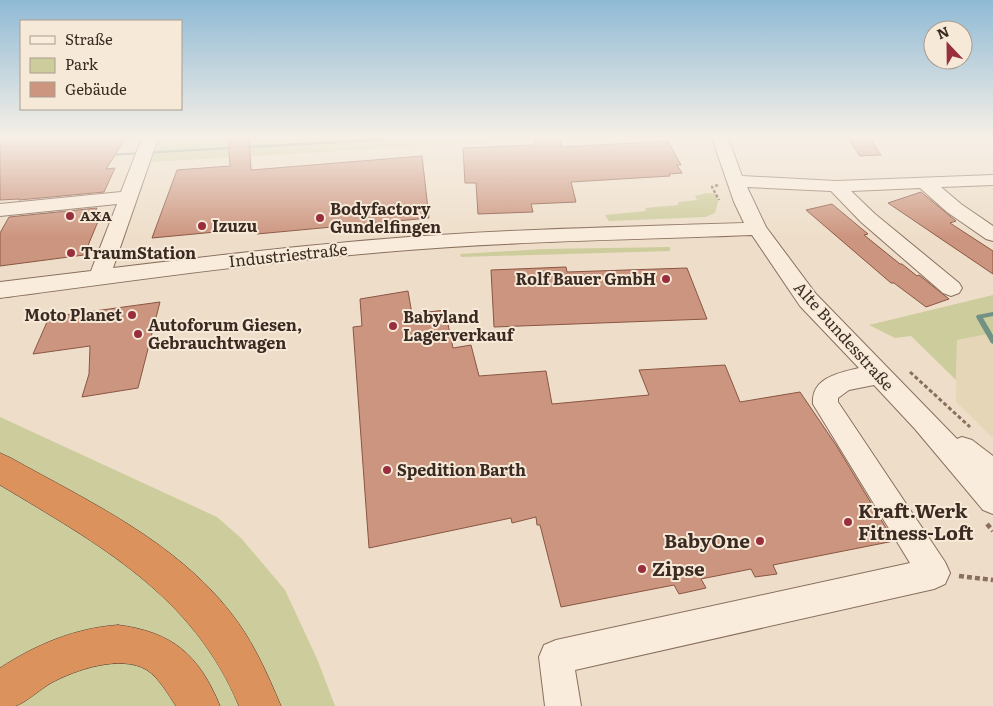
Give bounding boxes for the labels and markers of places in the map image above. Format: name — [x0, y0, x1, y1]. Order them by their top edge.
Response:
place label: Bodyfactory Gundelfingen — [330, 196, 441, 238]
place label: AXA — [80, 205, 112, 225]
marker: AXA — [64, 210, 76, 222]
marker: Bodyfactory Gundelfingen — [314, 212, 326, 224]
place label: Izuzu — [212, 213, 258, 237]
marker: Izuzu — [196, 220, 208, 232]
place label: TraumStation — [81, 240, 196, 264]
marker: TraumStation — [65, 247, 77, 259]
place label: Rolf Bauer GmbH — [516, 266, 656, 290]
marker: Rolf Bauer GmbH — [660, 273, 672, 285]
place label: Moto Planet — [24, 302, 122, 326]
place label: Babyland Lagerverkauf — [403, 304, 516, 346]
marker: Moto Planet — [126, 309, 138, 321]
place label: Autoforum Giesen, Gebrauchtwagen — [148, 312, 302, 354]
marker: Babyland Lagerverkauf — [387, 320, 399, 332]
marker: Autoforum Giesen, Gebrauchtwagen — [132, 328, 144, 340]
place label: Spedition Barth — [397, 457, 526, 481]
marker: Spedition Barth — [381, 464, 393, 476]
place label: Kraft.Werk Fitness-Loft — [858, 496, 974, 546]
marker: Kraft.Werk Fitness-Loft — [842, 516, 854, 528]
place label: BabyOne — [664, 526, 750, 554]
marker: BabyOne — [754, 535, 766, 547]
place label: Zipse — [652, 554, 705, 582]
marker: Zipse — [636, 563, 648, 575]

